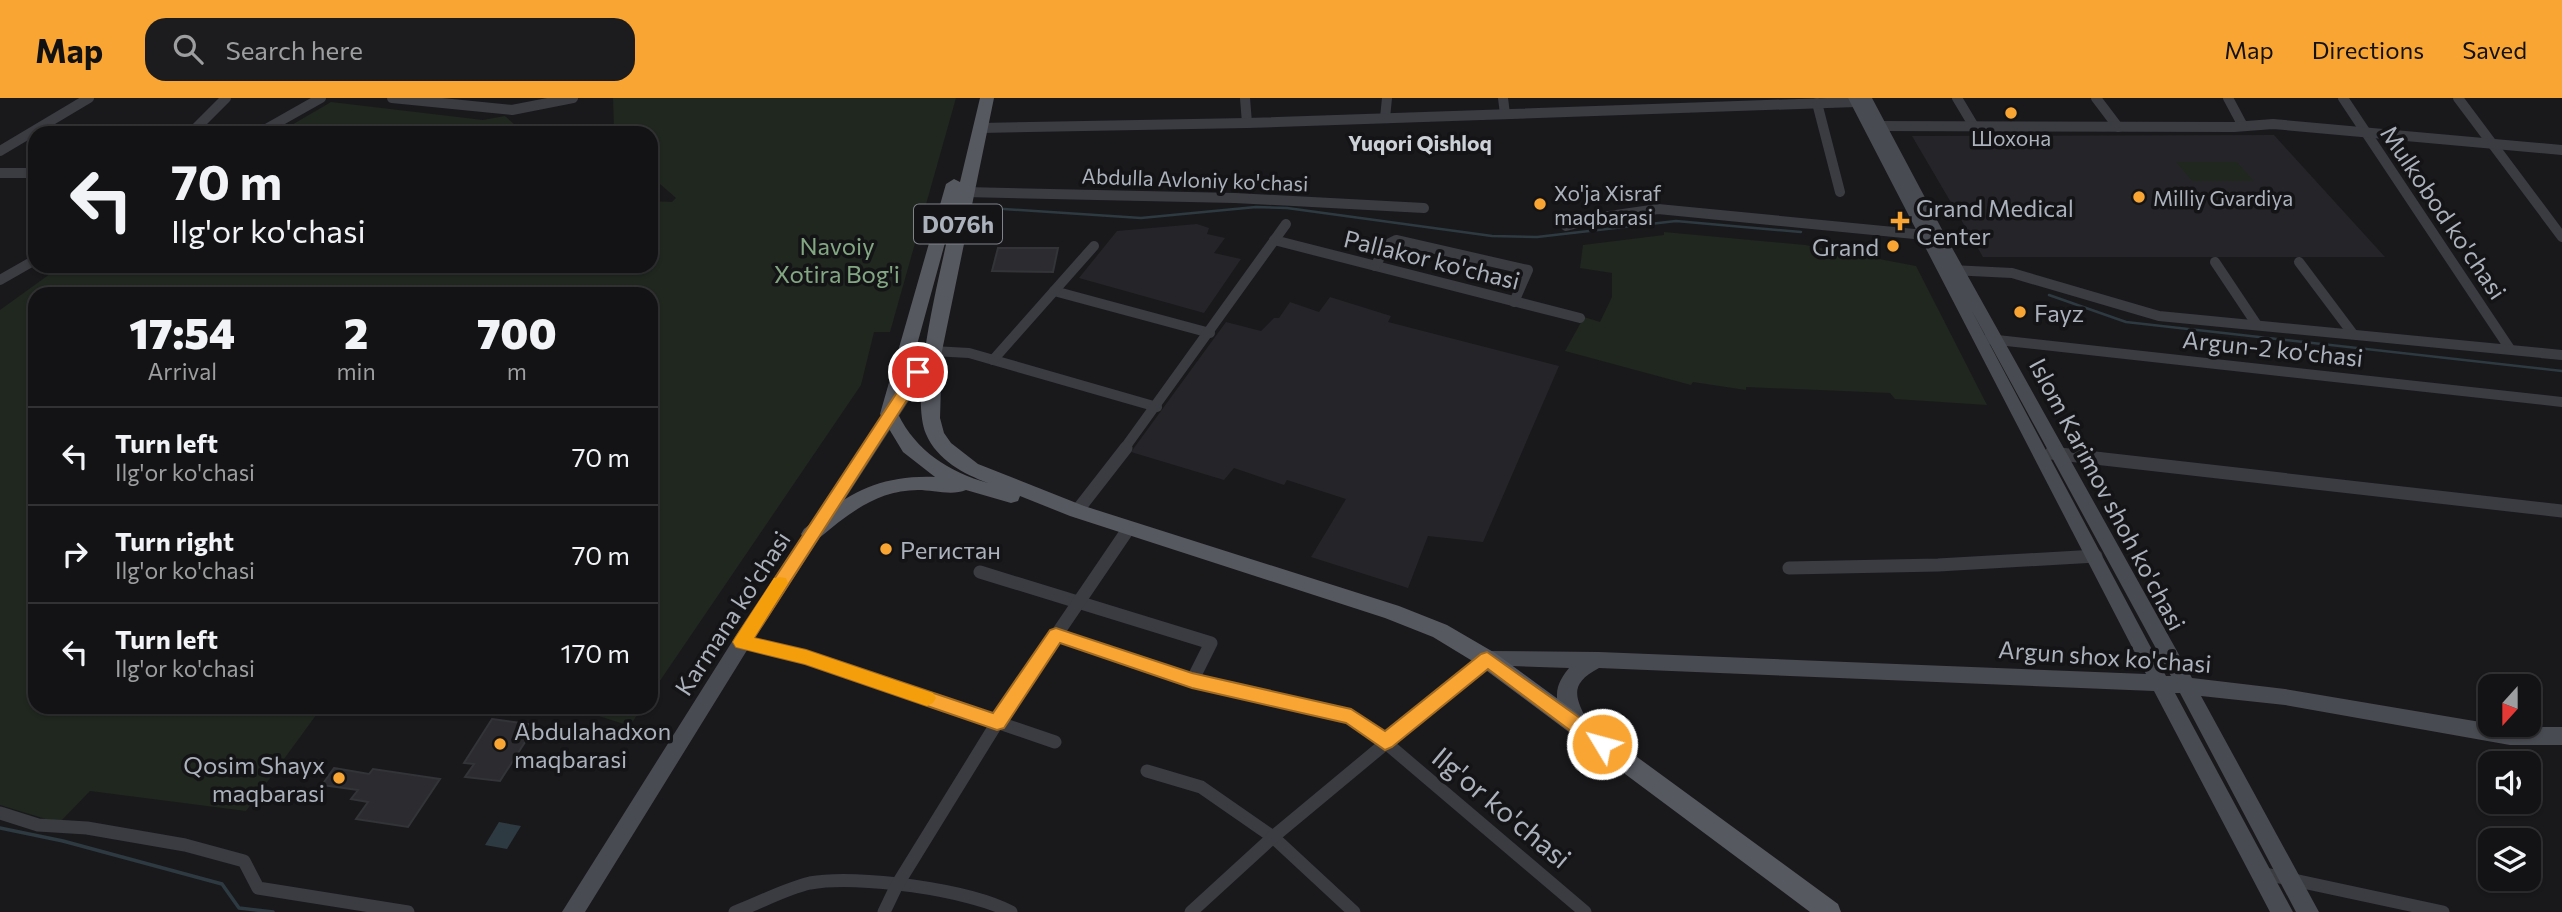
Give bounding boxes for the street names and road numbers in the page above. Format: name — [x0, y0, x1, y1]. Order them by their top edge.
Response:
street label: Mulkobod ko'chasi — [2375, 120, 2513, 304]
street label: Abdulla Avloniy ko'chasi — [1081, 163, 1309, 195]
road number: D076h — [914, 204, 1002, 244]
street label: Pallakor ko'chasi — [1341, 223, 1523, 295]
street label: Argun-2 ko'chasi — [2181, 324, 2365, 372]
street label: Islom Karimov shoh ko'chasi — [2024, 353, 2192, 635]
street label: Karmana ko'chasi — [668, 526, 796, 700]
street label: Argun shox ko'chasi — [1997, 634, 2213, 678]
street label: Ilg'or ko'chasi — [1426, 739, 1578, 875]

